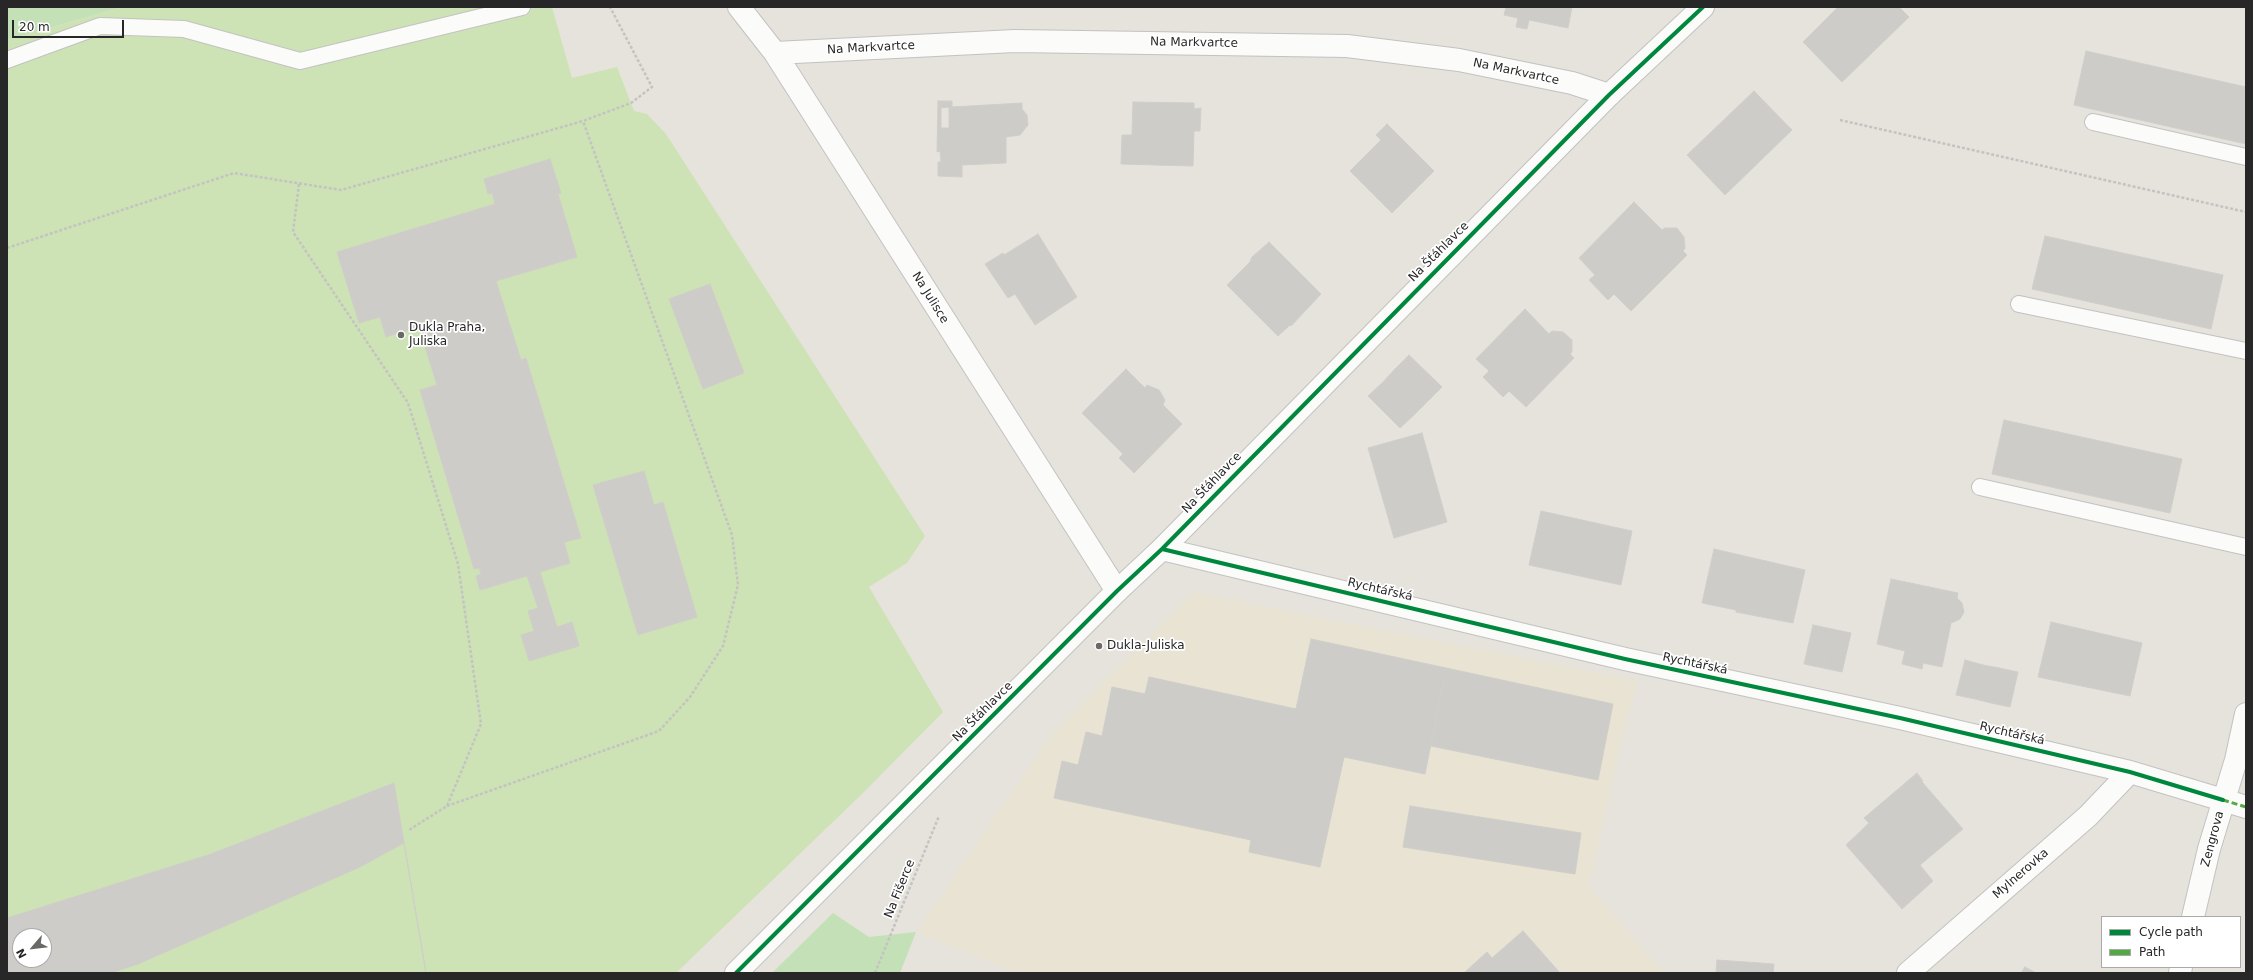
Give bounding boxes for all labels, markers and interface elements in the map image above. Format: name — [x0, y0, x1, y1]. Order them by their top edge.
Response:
scale bar — [14, 12, 126, 38]
text: 20 m — [19, 20, 50, 34]
street label: Na Markvartce — [1150, 35, 1238, 51]
street label: Na Markvartce — [827, 39, 915, 57]
street label: Na Markvartce — [1472, 56, 1560, 88]
street label: Na Šťáhlavce — [1406, 219, 1472, 285]
street label: Na Julisce — [908, 270, 952, 326]
place label: Dukla Praha, Juliska — [409, 321, 485, 349]
marker: Dukla Praha, Juliska — [396, 330, 406, 340]
street label: Na Šťáhlavce — [1179, 450, 1245, 516]
street label: Rychtářská — [1346, 576, 1414, 604]
place label: Dukla-Juliska — [1107, 639, 1185, 653]
marker: Dukla-Juliska — [1094, 641, 1104, 651]
street label: Rychtářská — [1661, 650, 1729, 678]
street label: Na Šťáhlavce — [950, 679, 1016, 745]
street label: Rychtářská — [1978, 720, 2046, 748]
street label: Zengrova — [2199, 809, 2227, 869]
street label: Mylnerovka — [1990, 846, 2052, 902]
street label: Na Fišerce — [882, 858, 918, 920]
legend — [2101, 916, 2241, 968]
text: Cycle path — [2139, 925, 2203, 939]
north arrow — [12, 928, 52, 968]
text: Path — [2139, 945, 2165, 959]
text: N — [14, 946, 30, 961]

